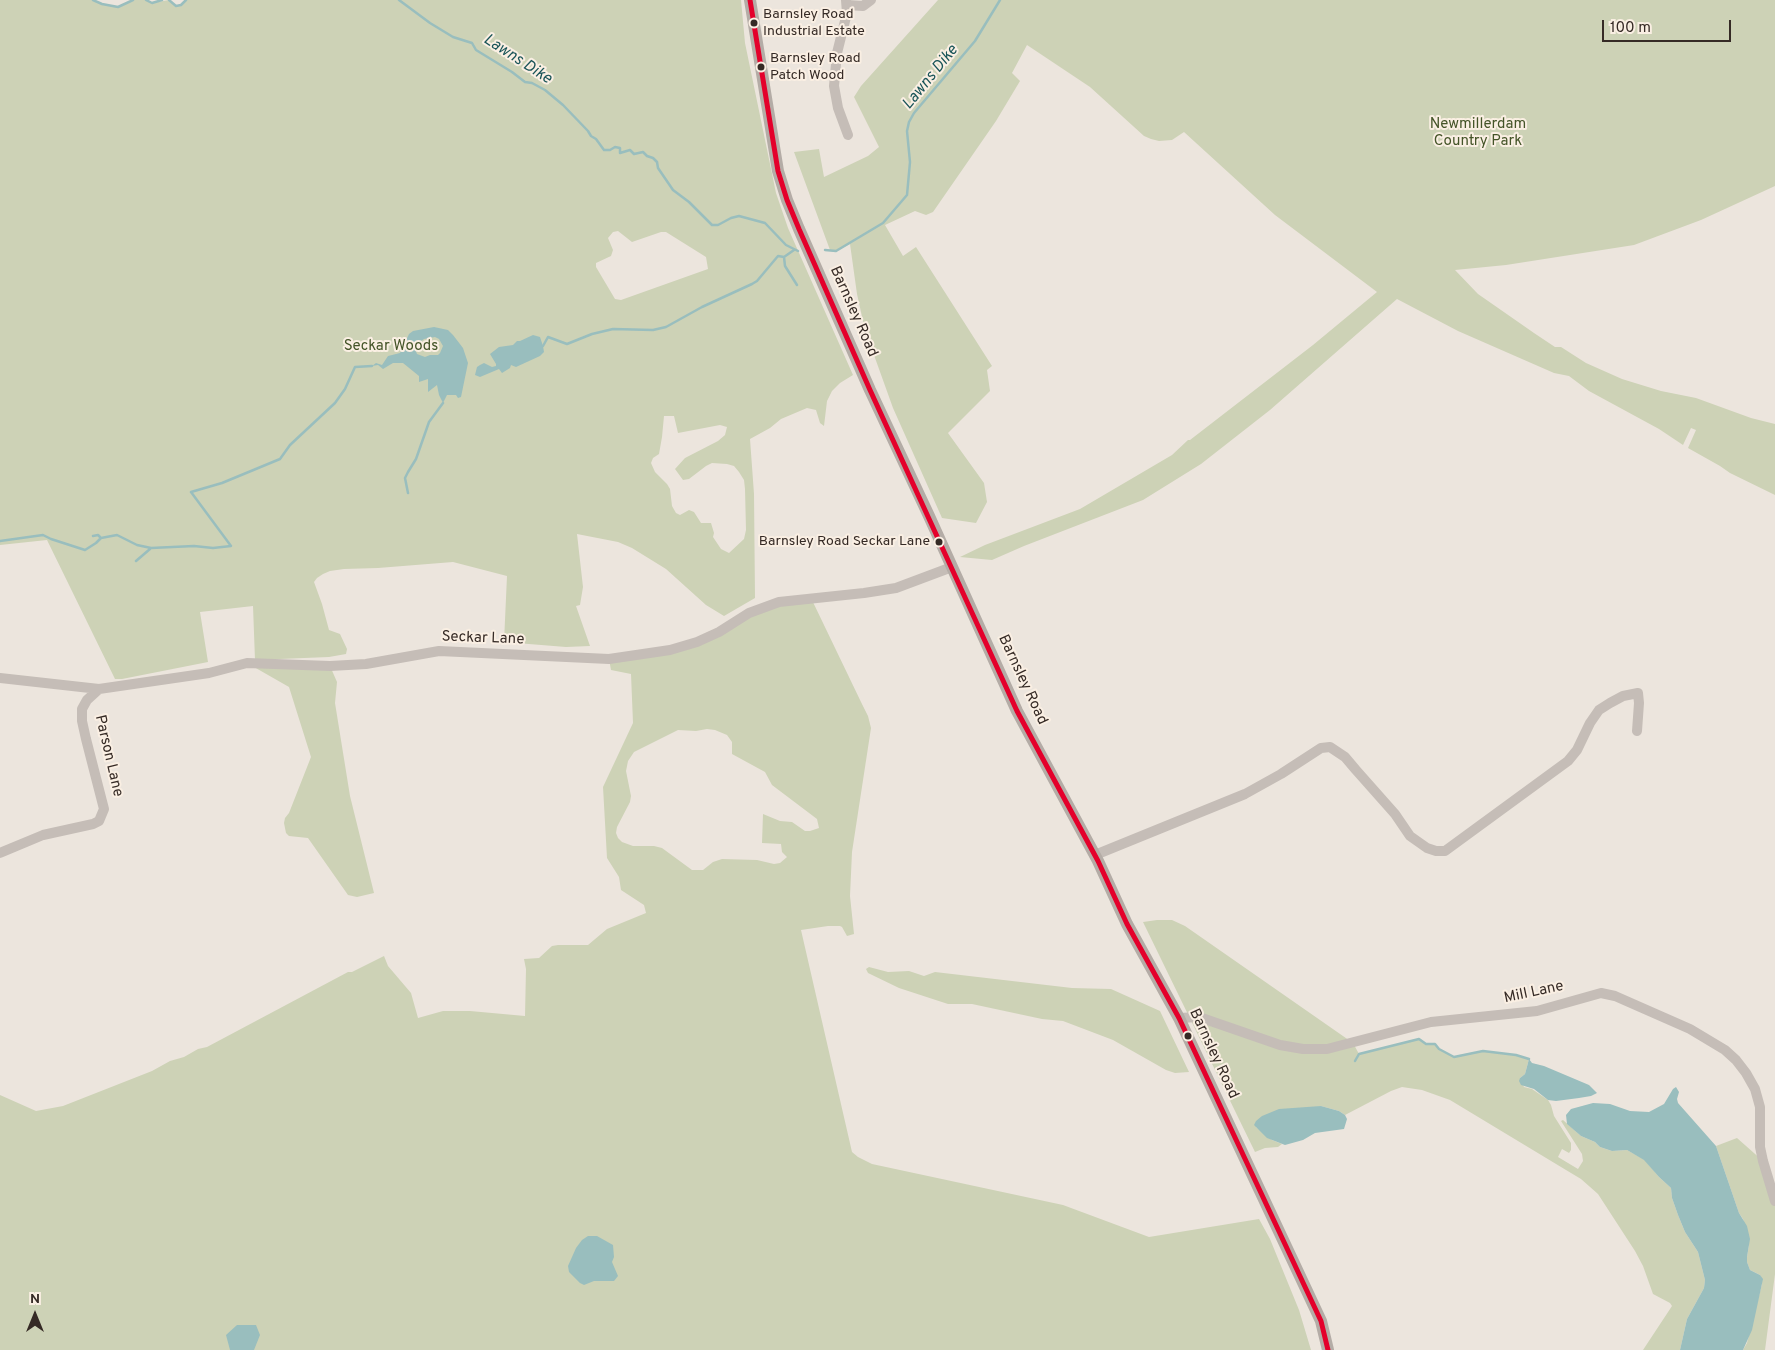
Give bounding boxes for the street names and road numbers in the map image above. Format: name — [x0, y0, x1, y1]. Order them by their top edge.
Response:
street label: Barnsley Road — [825, 264, 881, 360]
street label: Seckar Lane — [441, 629, 525, 649]
street label: Barnsley Road — [993, 632, 1051, 728]
street label: Parson Lane — [90, 713, 126, 799]
street label: Mill Lane — [1503, 978, 1565, 1008]
street label: Barnsley Road — [1184, 1006, 1242, 1102]

